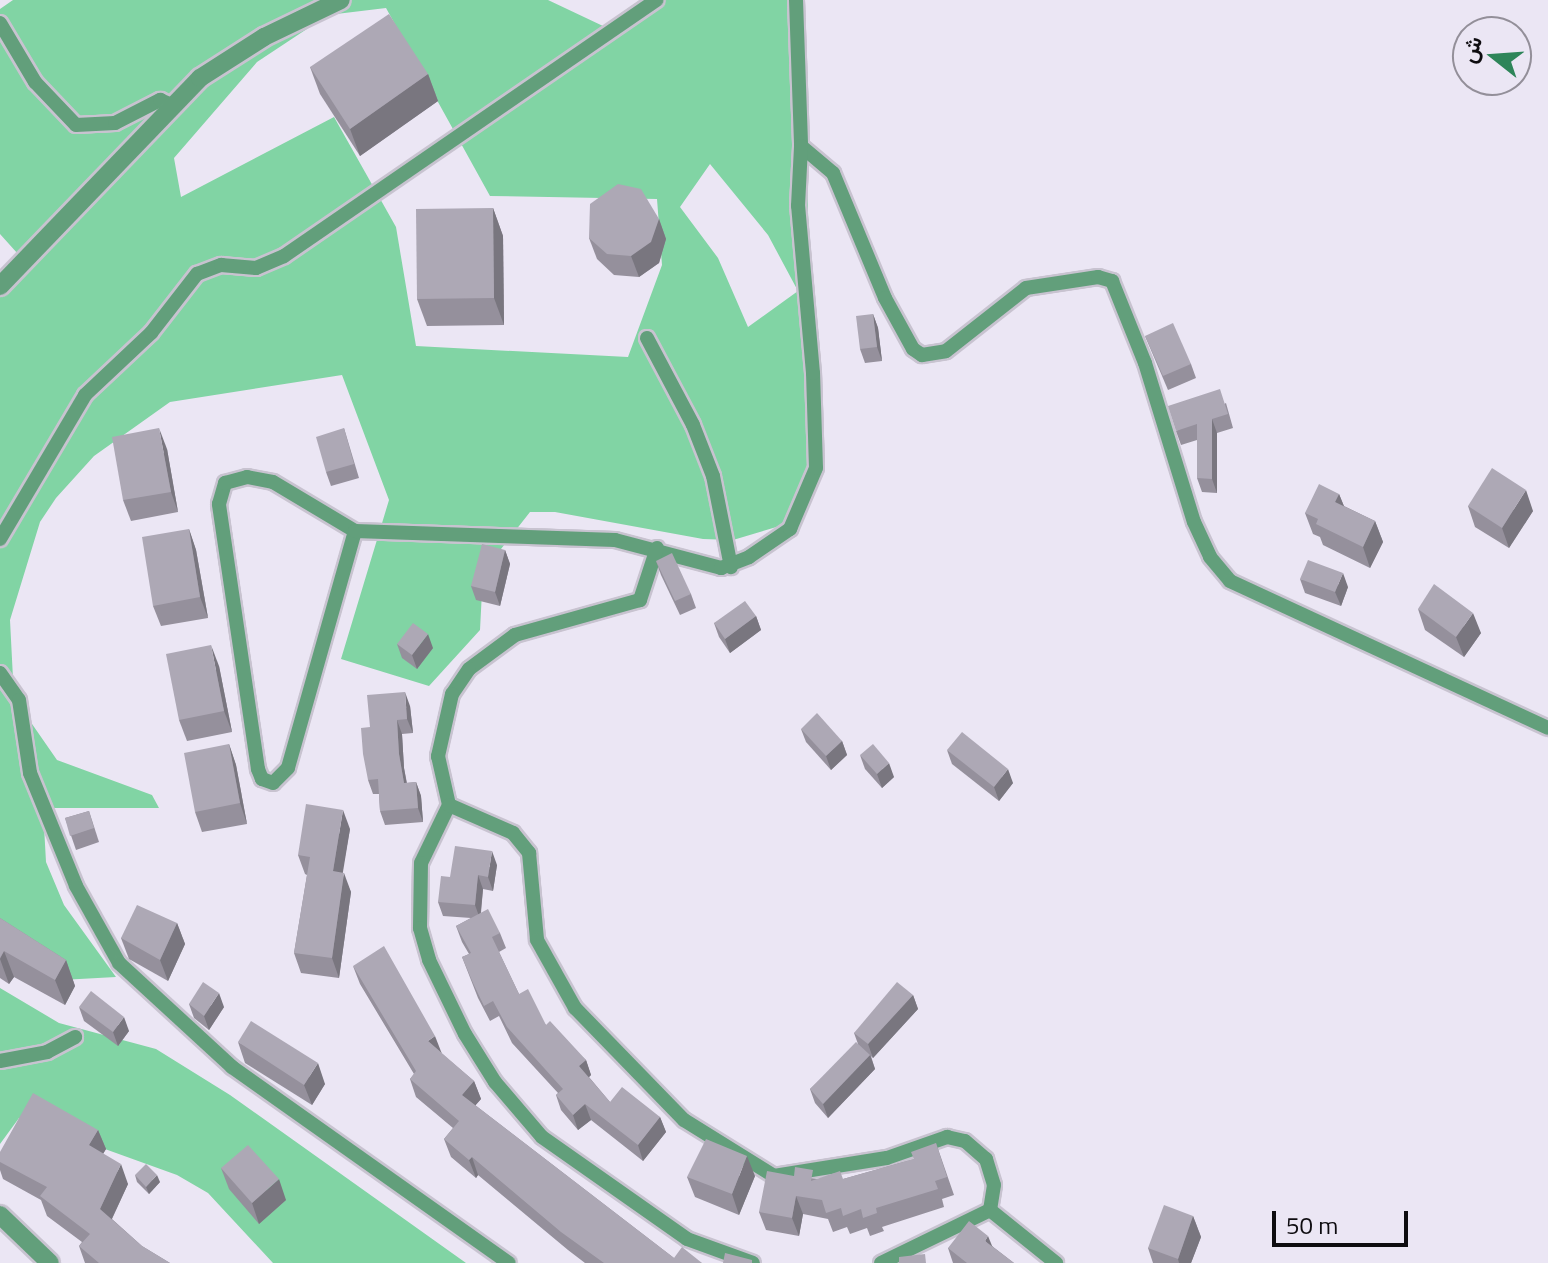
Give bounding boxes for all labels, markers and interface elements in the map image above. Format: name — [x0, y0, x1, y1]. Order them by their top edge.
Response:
north arrow — [1452, 16, 1532, 96]
text: ش — [1451, 32, 1491, 67]
scale bar — [1276, 1195, 1412, 1245]
text: 50 m — [1286, 1207, 1338, 1243]

